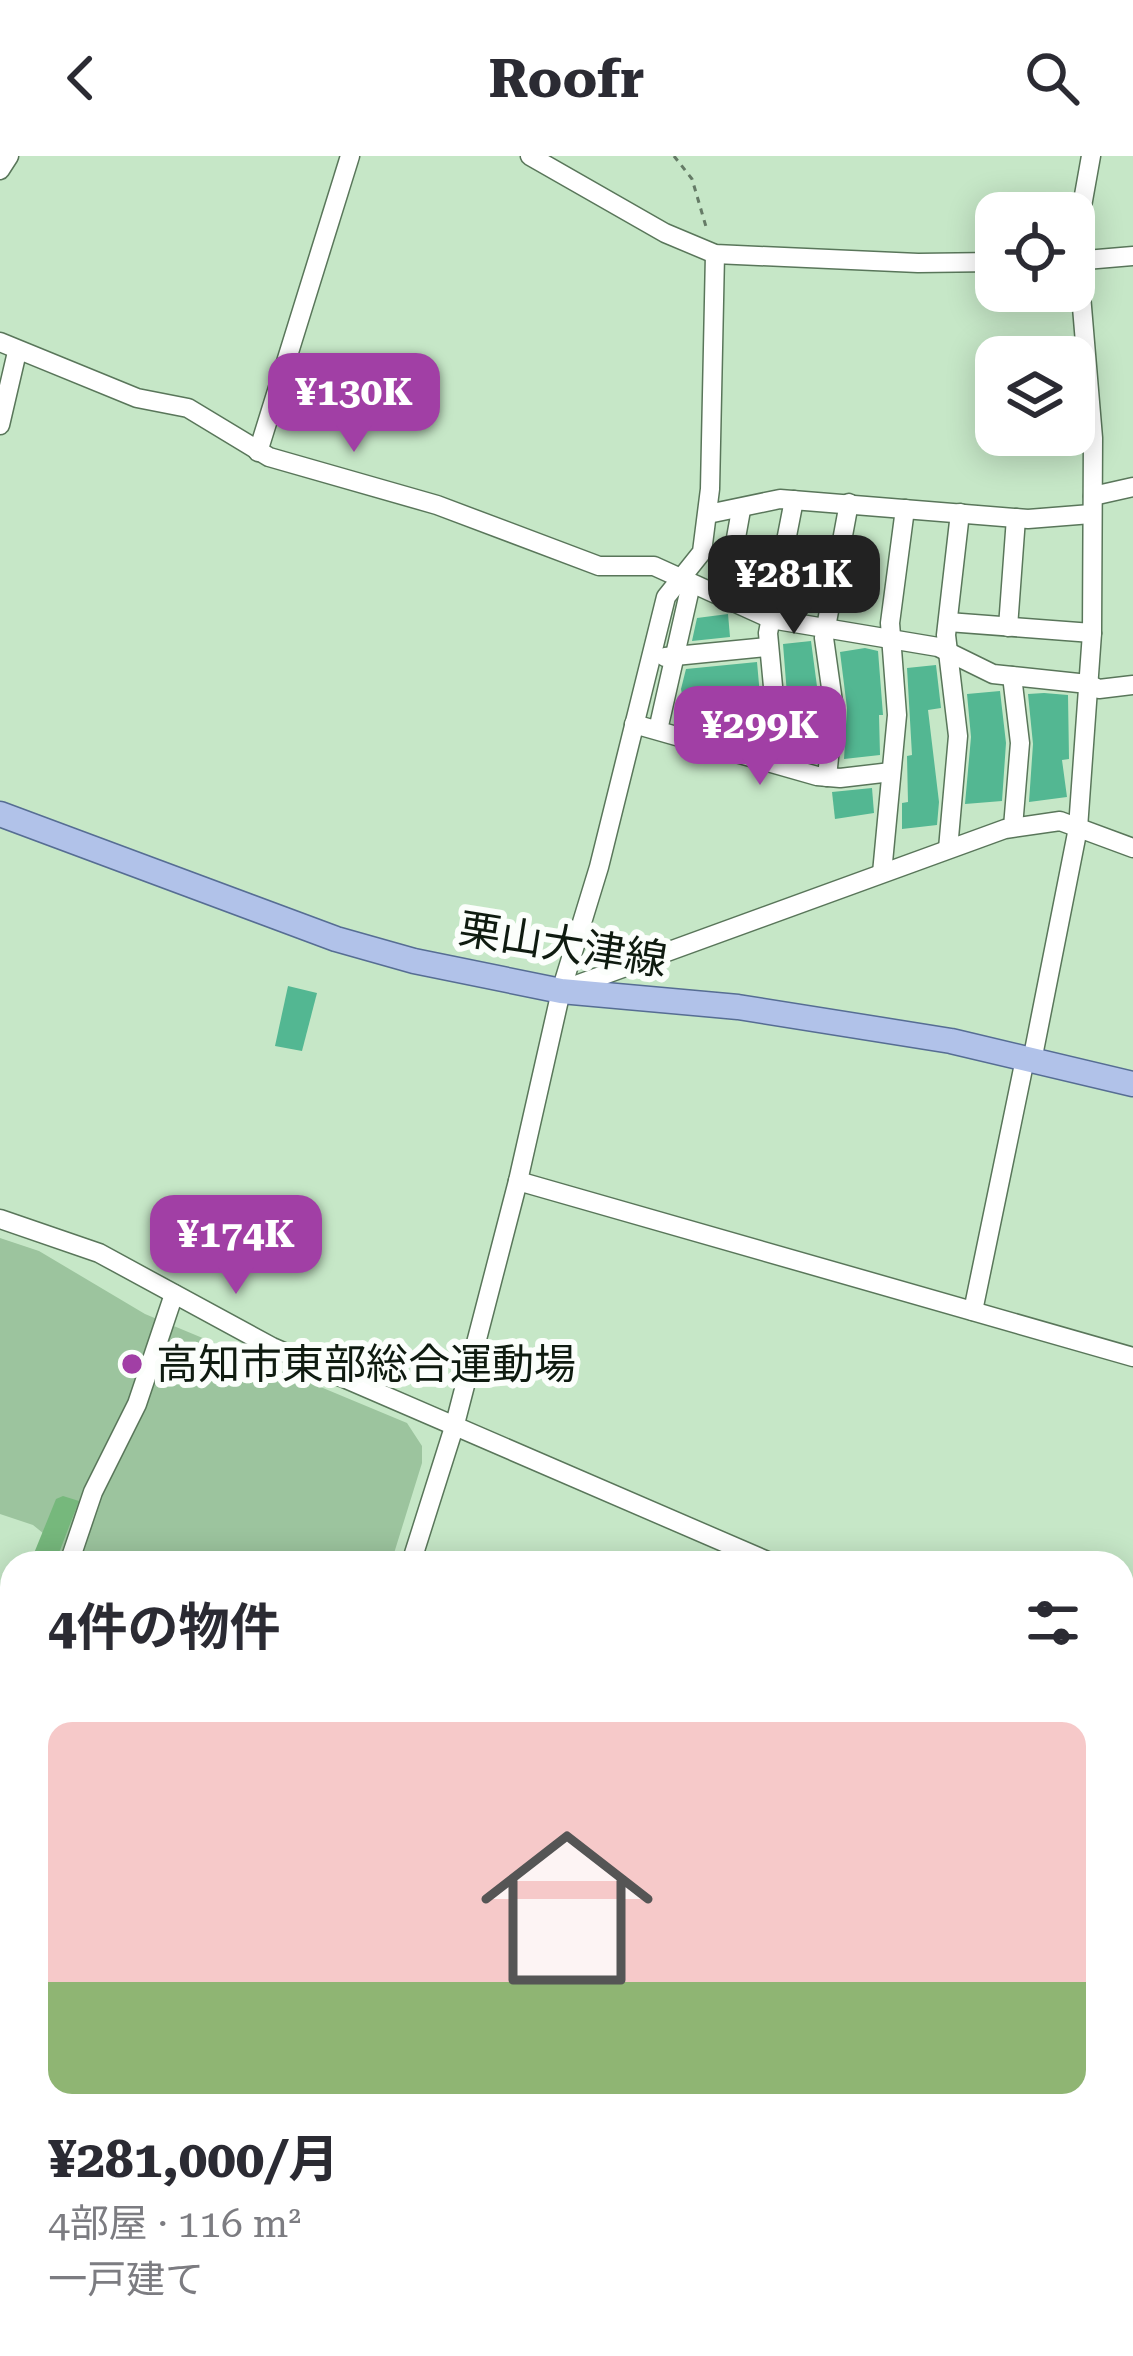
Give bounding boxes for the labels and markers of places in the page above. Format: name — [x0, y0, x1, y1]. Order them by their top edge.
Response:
pin: ¥130K — [270, 353, 438, 455]
pin: ¥281K — [710, 535, 878, 637]
pin: ¥299K — [676, 686, 844, 788]
pin: ¥174K — [152, 1195, 320, 1297]
place label: 高知市東部総合運動場 — [156, 1340, 576, 1389]
marker: 高知市東部総合運動場 — [119, 1351, 145, 1377]

